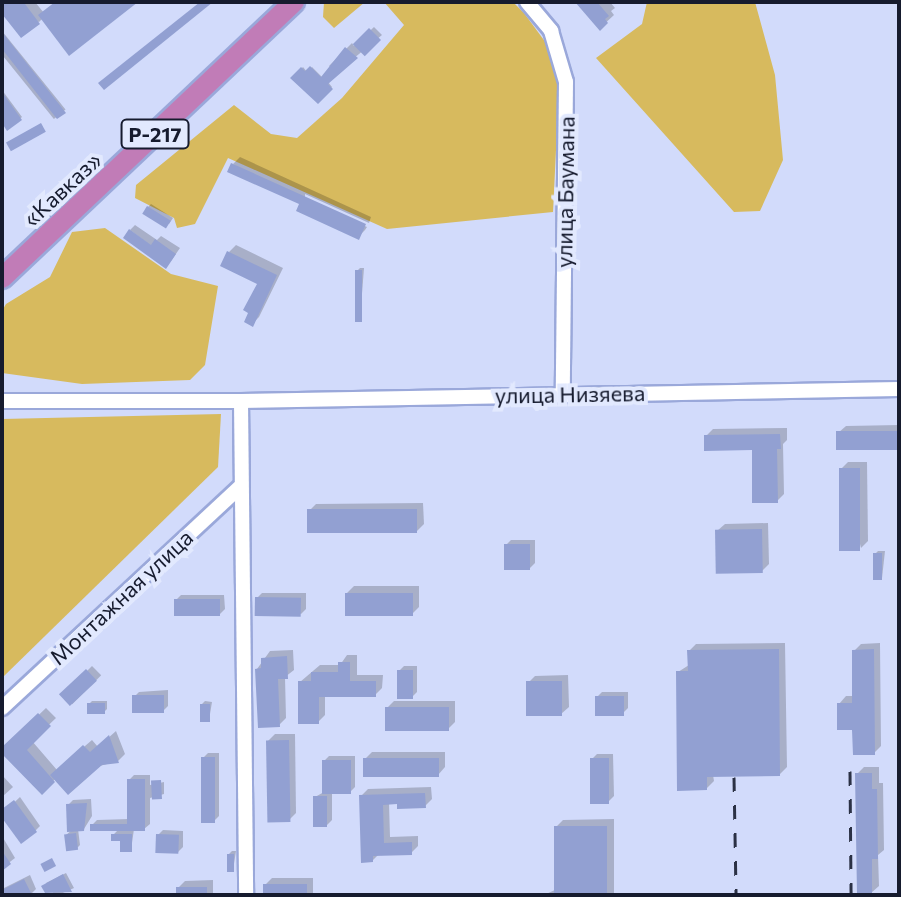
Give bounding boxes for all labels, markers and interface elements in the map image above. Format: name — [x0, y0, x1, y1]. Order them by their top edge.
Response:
street label: улица Баумана — [550, 116, 580, 268]
road number: Р-217 — [119, 118, 191, 150]
street label: «Кавказ» — [18, 146, 106, 232]
street label: улица Низяева — [495, 379, 645, 409]
street label: Монтажная улица — [44, 524, 198, 670]

